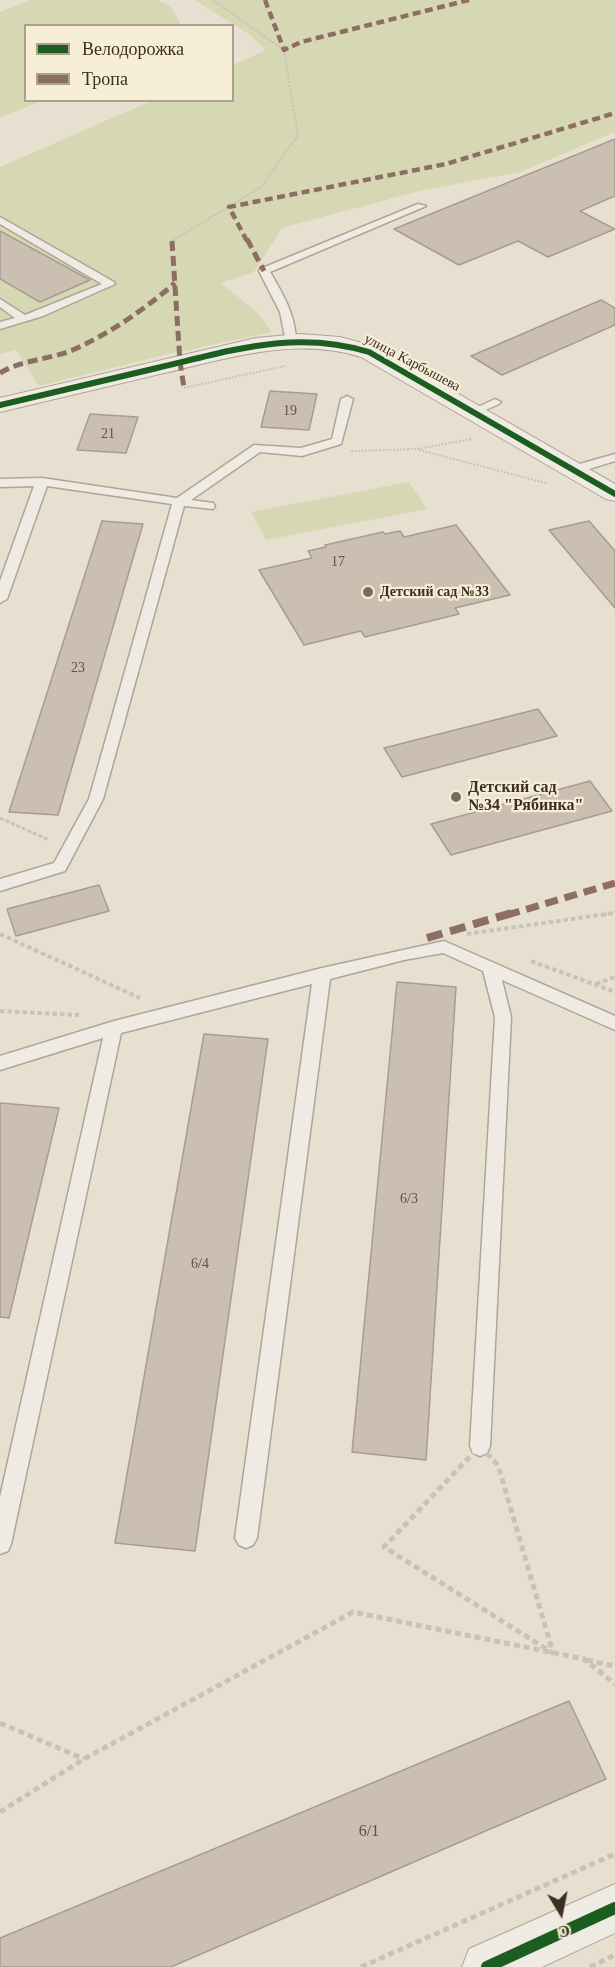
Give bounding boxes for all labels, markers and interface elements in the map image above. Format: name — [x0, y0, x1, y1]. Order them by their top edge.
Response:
legend — [24, 24, 234, 102]
text: Велодорожка — [82, 39, 184, 59]
text: Тропа — [82, 69, 128, 89]
street label: улица Карбышева — [361, 331, 463, 395]
house number: 19 — [283, 403, 297, 419]
house number: 21 — [101, 426, 115, 442]
house number: 17 — [331, 554, 345, 570]
place label: Детский сад №33 — [380, 584, 489, 600]
marker: Детский сад №33 — [361, 585, 375, 599]
house number: 23 — [71, 660, 85, 676]
place label: Детский сад №34 "Рябинка" — [468, 778, 583, 816]
marker: Детский сад №34 "Рябинка" — [449, 790, 463, 804]
house number: 6/3 — [400, 1191, 418, 1207]
house number: 6/4 — [191, 1256, 209, 1272]
house number: 6/1 — [359, 1822, 379, 1842]
north arrow — [531, 1883, 591, 1943]
text: С — [557, 1922, 571, 1941]

